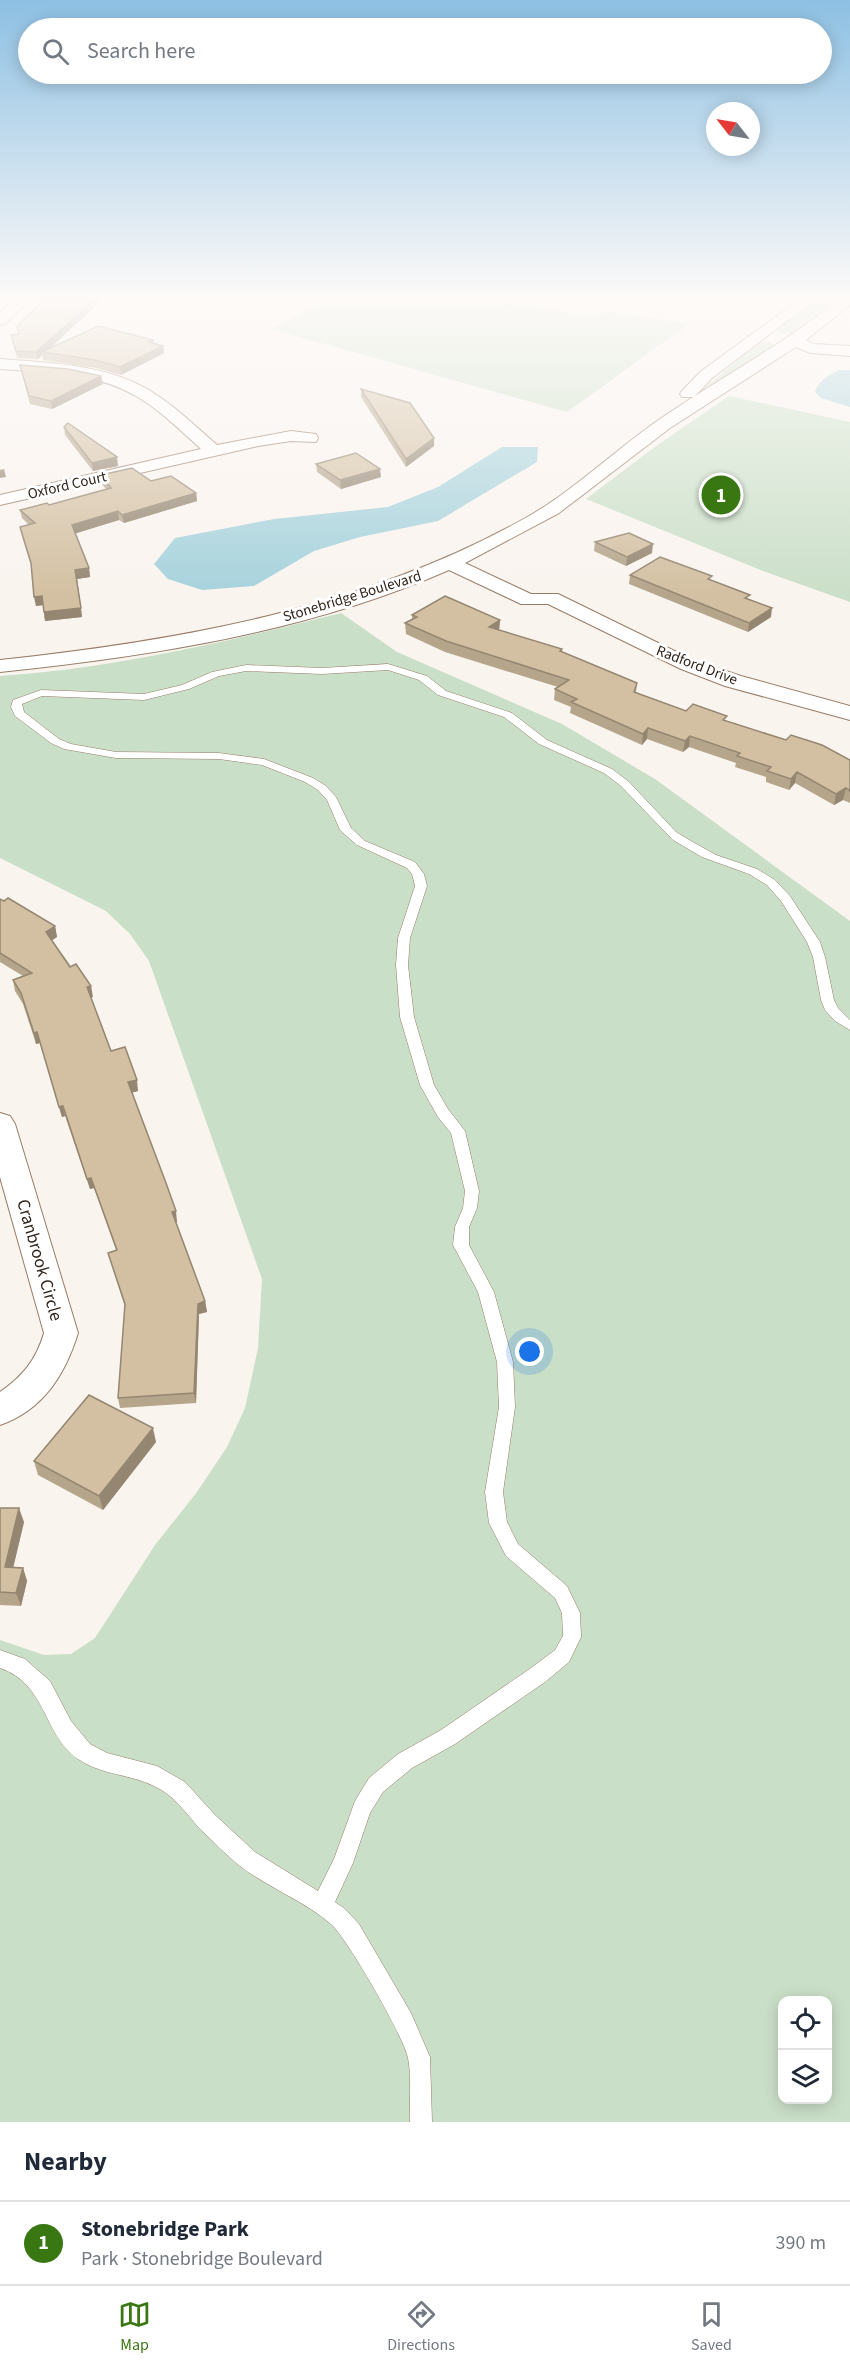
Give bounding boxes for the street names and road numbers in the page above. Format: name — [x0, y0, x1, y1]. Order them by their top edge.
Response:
street label: Oxford Court — [26, 466, 109, 505]
street label: Stonebridge Boulevard — [280, 565, 424, 628]
street label: Radford Drive — [653, 640, 741, 691]
street label: Cranbrook Circle — [10, 1196, 69, 1324]

